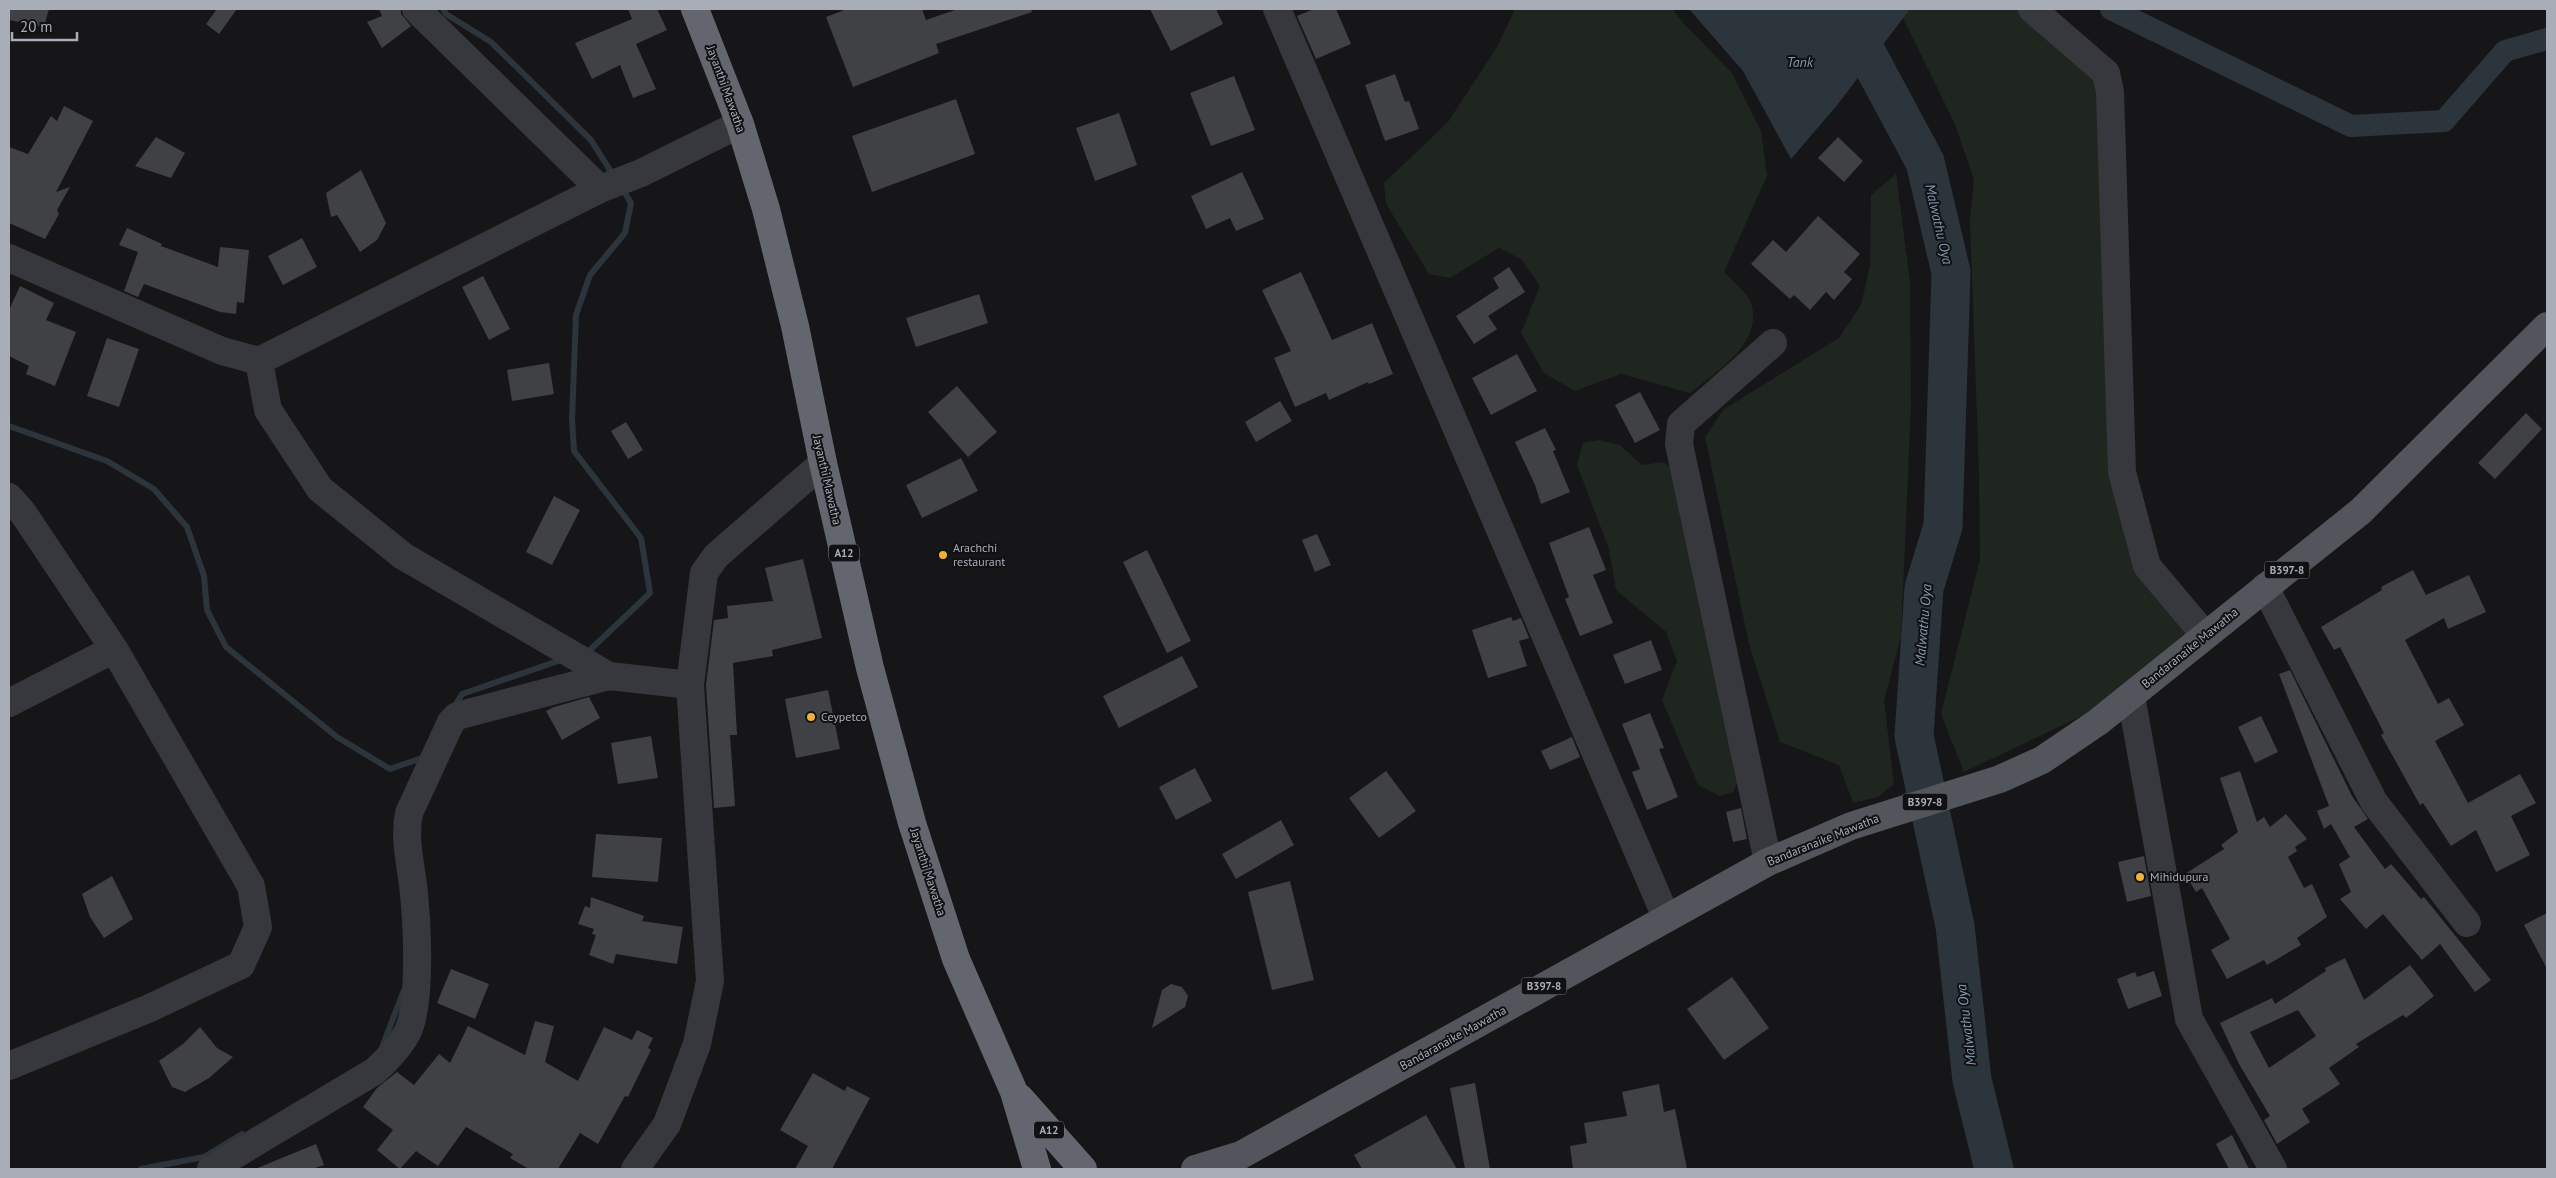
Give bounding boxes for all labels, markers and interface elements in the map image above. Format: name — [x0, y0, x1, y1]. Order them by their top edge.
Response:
scale bar — [12, 10, 78, 42]
text: 20 m — [20, 17, 53, 36]
street label: Jayanthi Mawatha — [703, 42, 749, 134]
water label: Tank — [1787, 53, 1814, 71]
water label: Malwathu Oya — [1921, 182, 1957, 266]
street label: Jayanthi Mawatha — [810, 433, 845, 526]
place label: Arachchi restaurant — [953, 540, 1005, 569]
road number: A12 — [829, 544, 859, 562]
marker: Arachchi restaurant — [937, 549, 949, 561]
road number: B397-8 — [2264, 562, 2310, 578]
water label: Malwathu Oya — [1910, 583, 1936, 667]
street label: Bandaranaike Mawatha — [2139, 604, 2241, 691]
place label: Ceypetco — [821, 709, 867, 724]
marker: Ceypetco — [805, 711, 817, 723]
road number: B397-8 — [1902, 794, 1948, 810]
street label: Bandaranaike Mawatha — [1765, 810, 1881, 869]
street label: Jayanthi Mawatha — [907, 825, 950, 918]
place label: Mihidupura — [2150, 869, 2208, 884]
marker: Mihidupura — [2134, 871, 2146, 883]
road number: B397-8 — [1522, 978, 1566, 994]
water label: Malwathu Oya — [1952, 983, 1980, 1067]
street label: Bandaranaike Mawatha — [1397, 1002, 1509, 1073]
road number: A12 — [1034, 1122, 1064, 1138]

